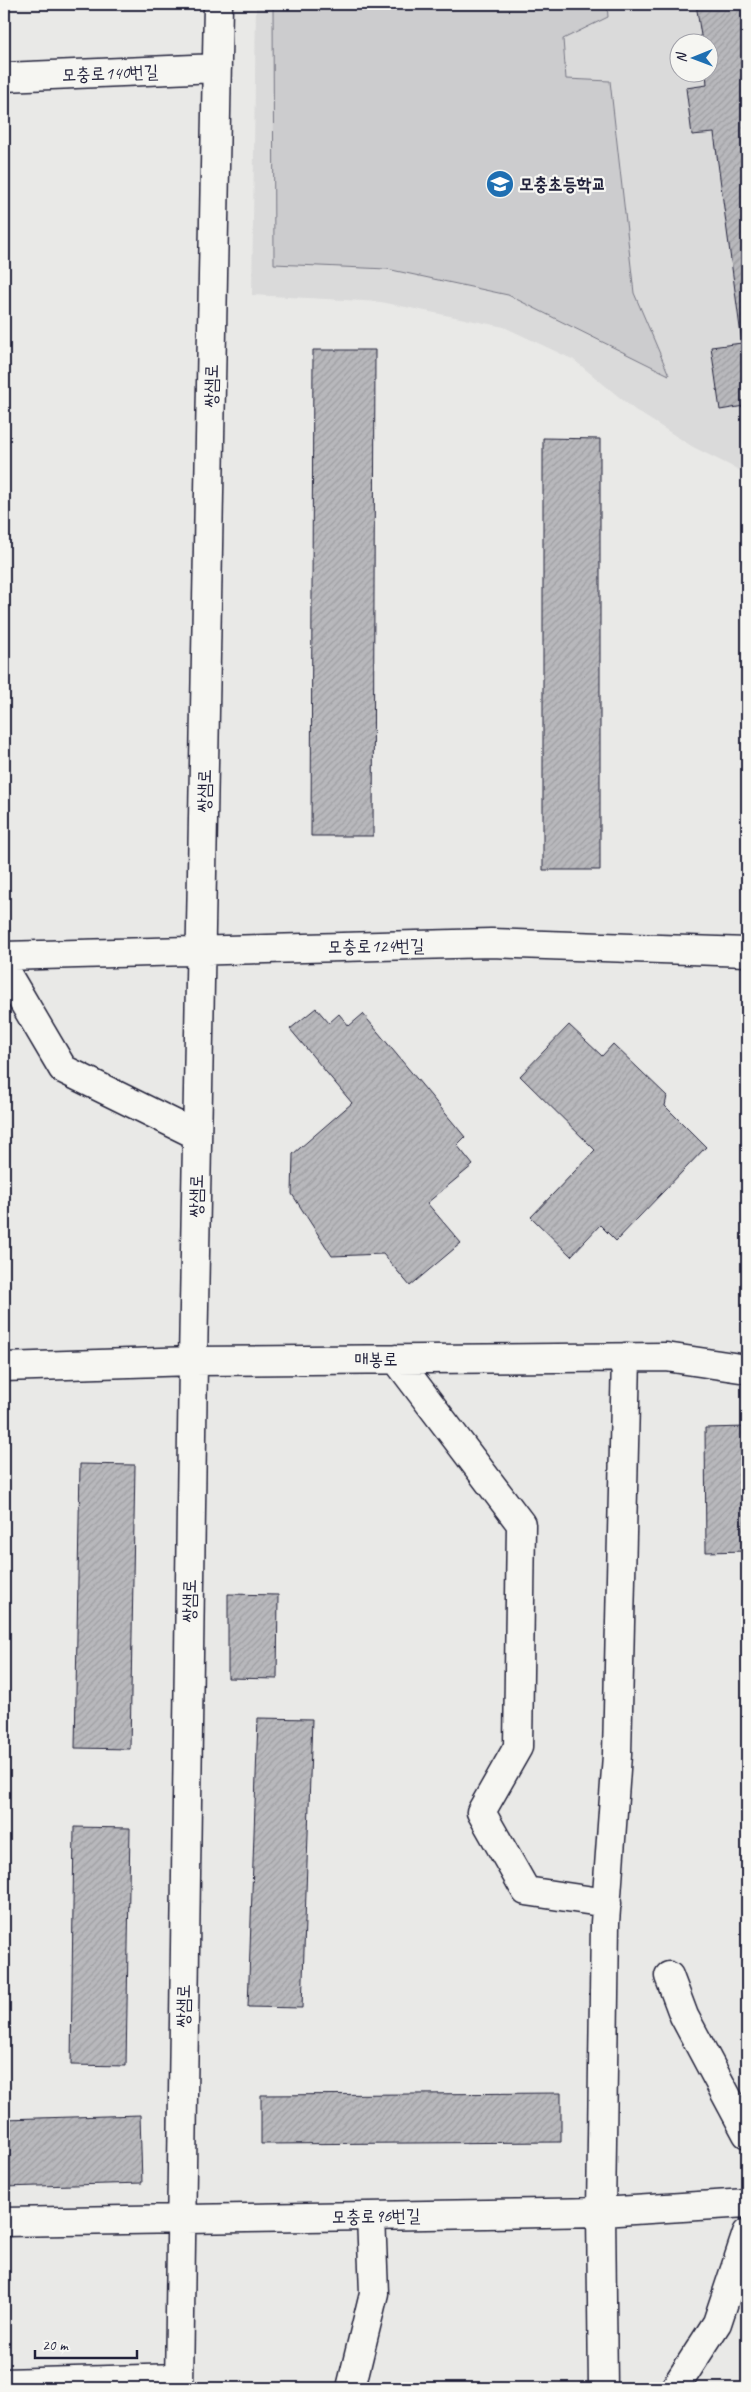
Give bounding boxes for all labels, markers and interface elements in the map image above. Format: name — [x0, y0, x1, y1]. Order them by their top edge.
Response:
north arrow — [668, 32, 718, 82]
text: N — [673, 51, 690, 63]
street label: 모충로140번길 — [61, 60, 159, 86]
school or university icon: 모충초등학교 — [485, 169, 515, 199]
place label: 모충초등학교 — [519, 173, 606, 195]
street label: 쌍샘로 — [200, 364, 222, 408]
street label: 쌍샘로 — [193, 769, 215, 813]
street label: 모충로124번길 — [327, 934, 425, 958]
street label: 쌍샘로 — [185, 1174, 207, 1218]
street label: 매봉로 — [354, 1348, 398, 1370]
street label: 쌍샘로 — [178, 1579, 200, 1623]
street label: 쌍샘로 — [172, 1984, 194, 2028]
street label: 모충로96번길 — [332, 2204, 421, 2228]
scale bar — [35, 2327, 138, 2359]
text: 20 m — [42, 2336, 69, 2355]

